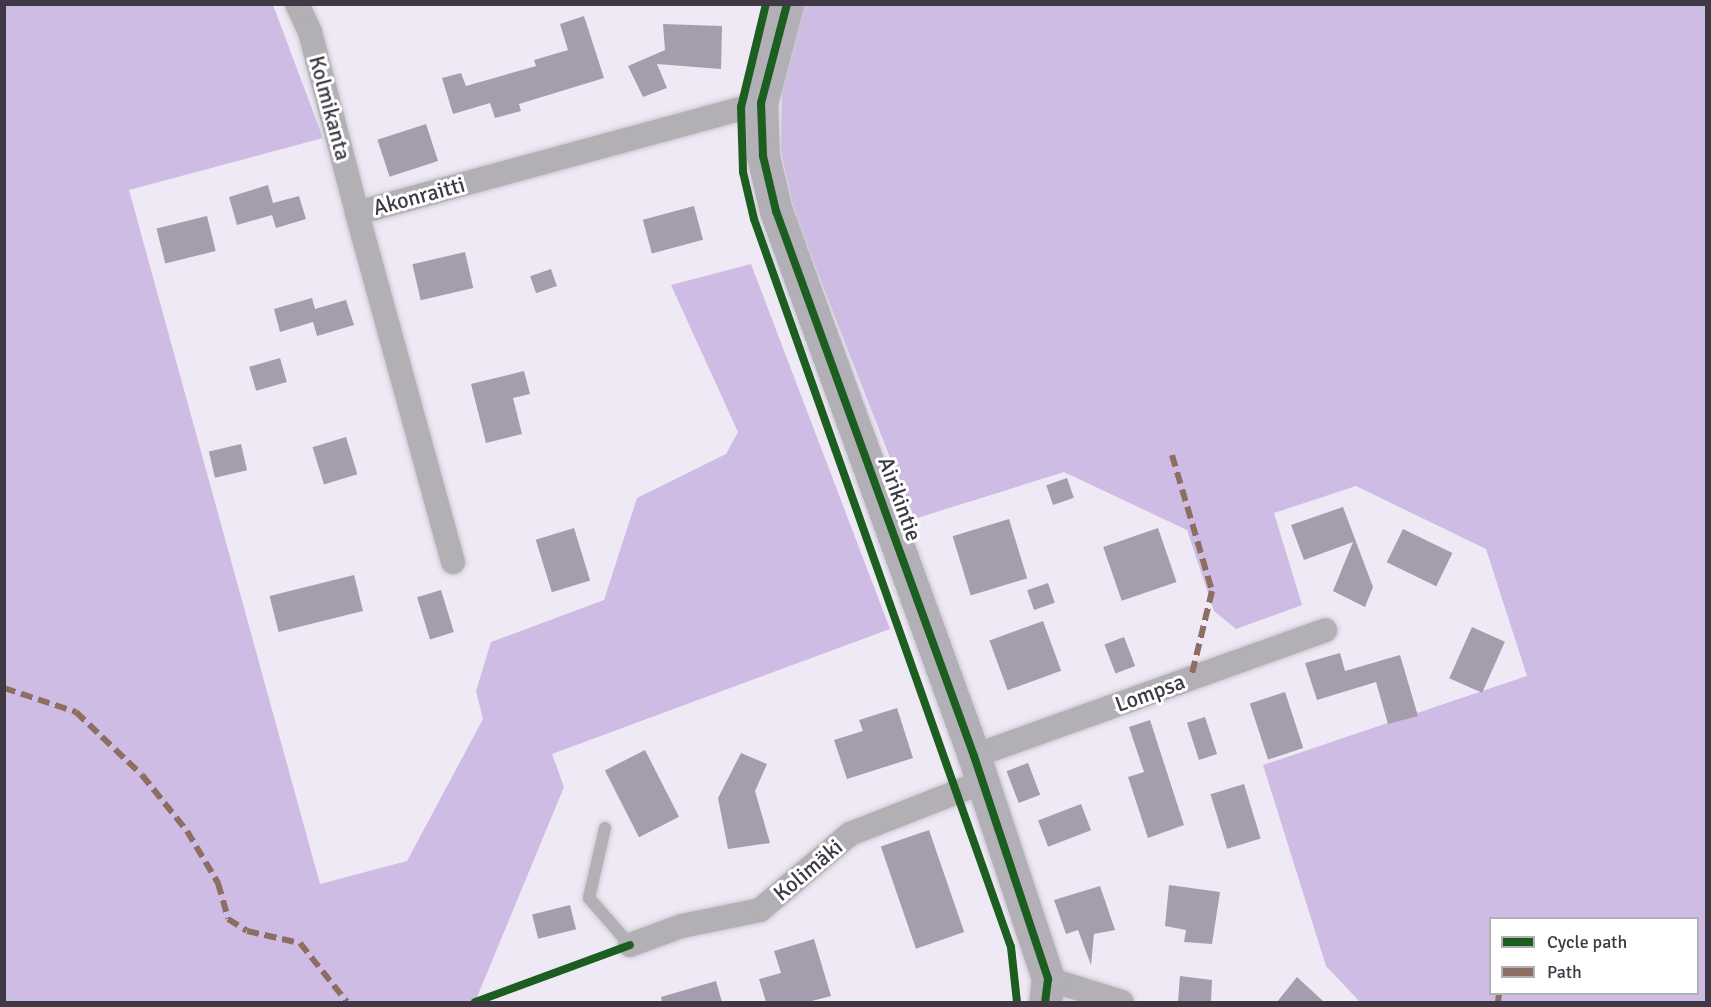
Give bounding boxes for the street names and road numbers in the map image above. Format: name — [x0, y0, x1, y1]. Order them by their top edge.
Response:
street label: Kolmikanta — [303, 53, 357, 163]
street label: Akonraitti — [370, 171, 468, 221]
street label: Airikintie — [873, 453, 927, 545]
street label: Lompsa — [1112, 668, 1188, 718]
street label: Kolimäki — [768, 834, 848, 906]

